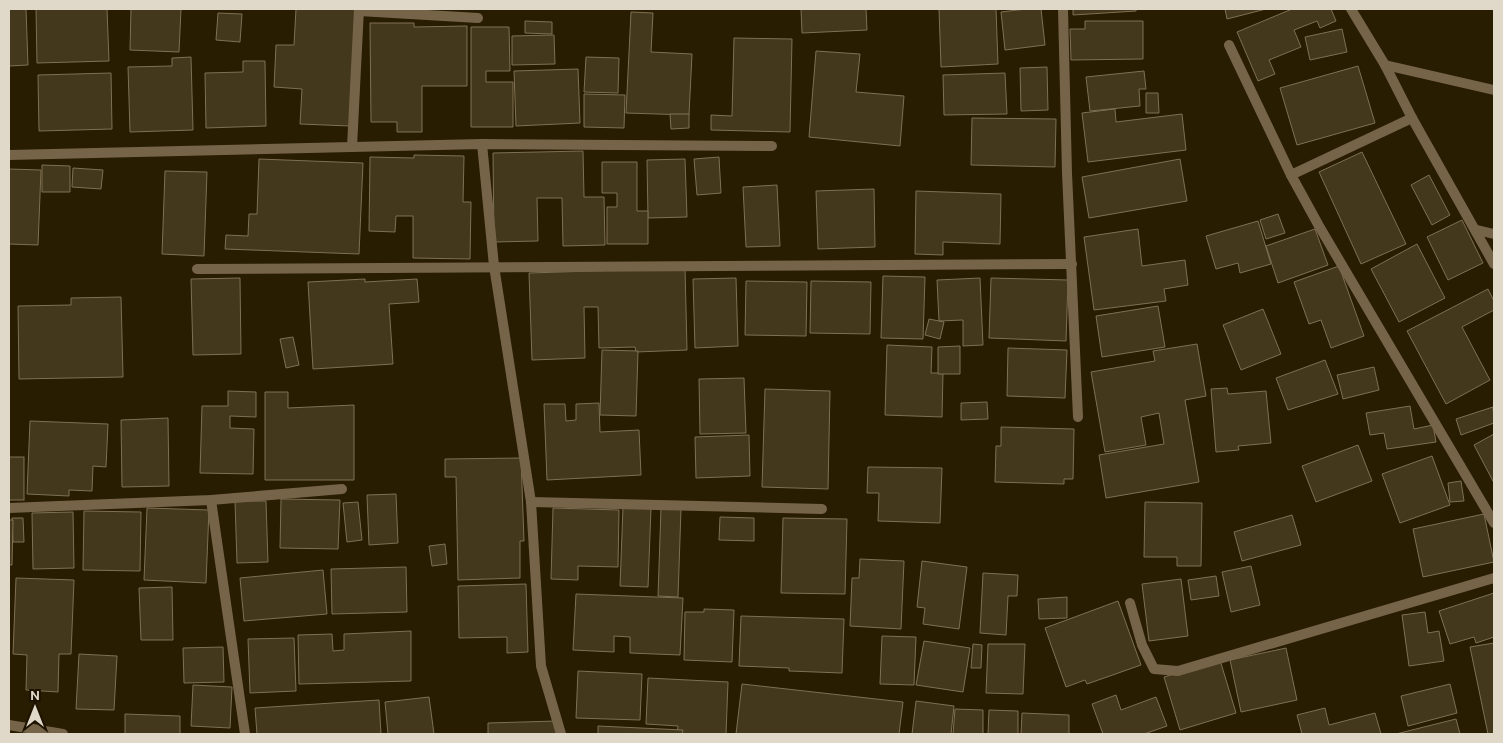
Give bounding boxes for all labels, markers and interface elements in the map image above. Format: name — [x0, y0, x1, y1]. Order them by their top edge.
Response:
north arrow — [10, 683, 60, 733]
text: N — [30, 688, 40, 705]

